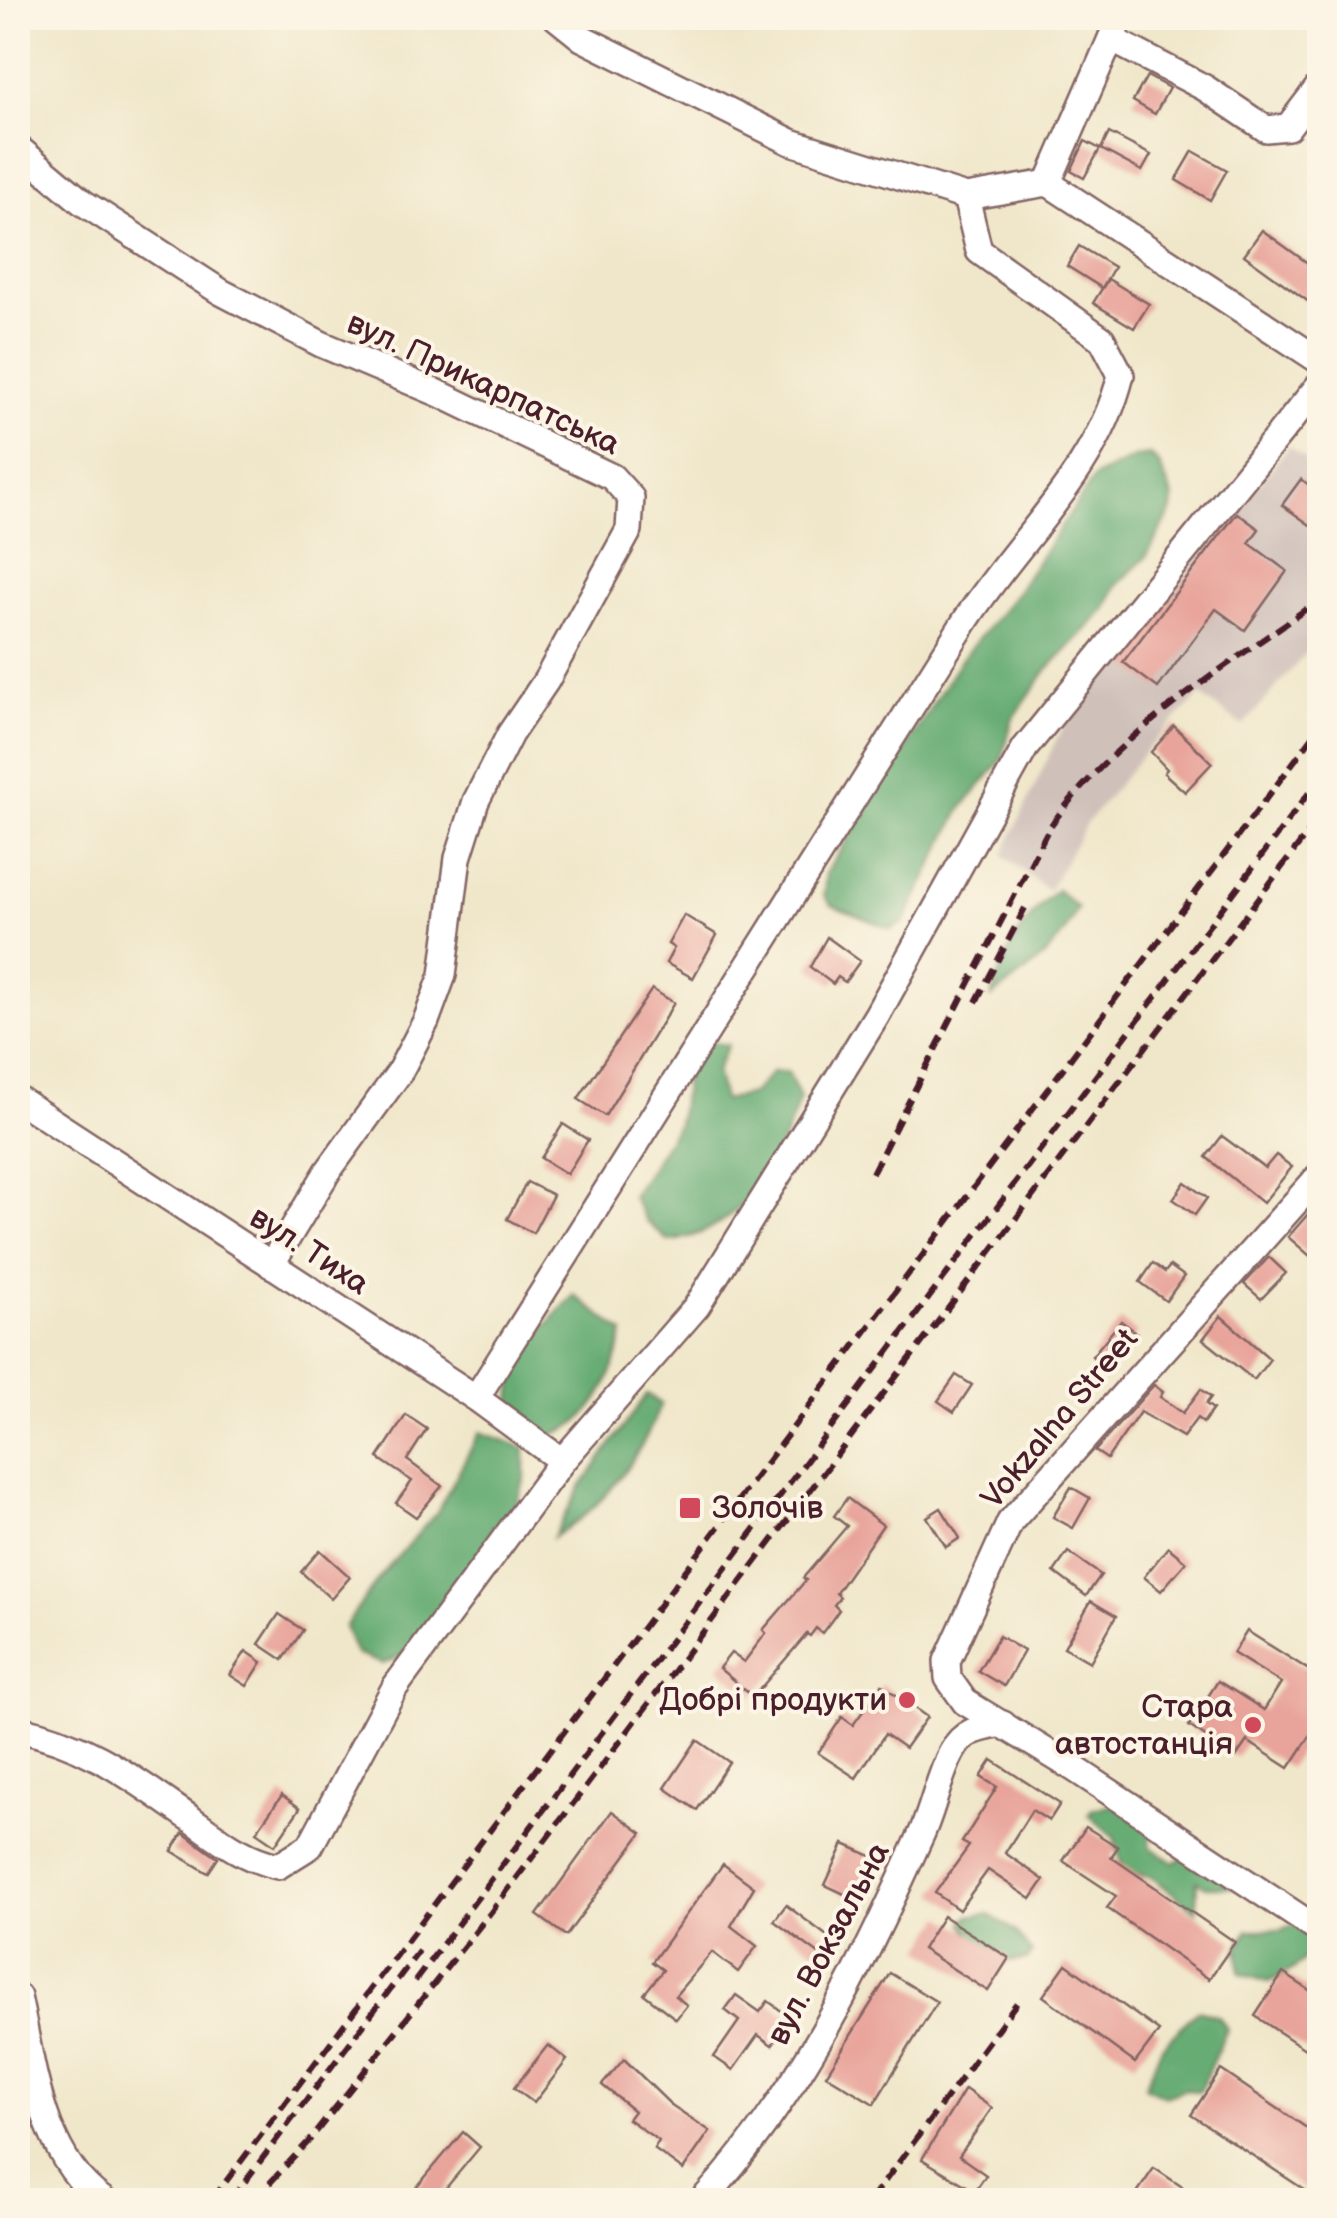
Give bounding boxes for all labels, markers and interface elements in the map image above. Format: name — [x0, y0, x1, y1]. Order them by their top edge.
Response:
street label: вул. Прикарпатська — [340, 304, 626, 464]
street label: вул. Тиха — [242, 1198, 376, 1304]
street label: Vokzalna Street — [973, 1321, 1147, 1517]
place label: Золочів — [712, 1489, 823, 1528]
marker: Золочів — [677, 1495, 703, 1521]
place label: Добрі продукти — [659, 1681, 887, 1720]
place label: Стара автостанція — [1055, 1688, 1233, 1764]
marker: Добрі продукти — [896, 1689, 918, 1711]
marker: Стара автостанція — [1242, 1714, 1264, 1736]
street label: вул. Вокзальна — [759, 1836, 899, 2052]

